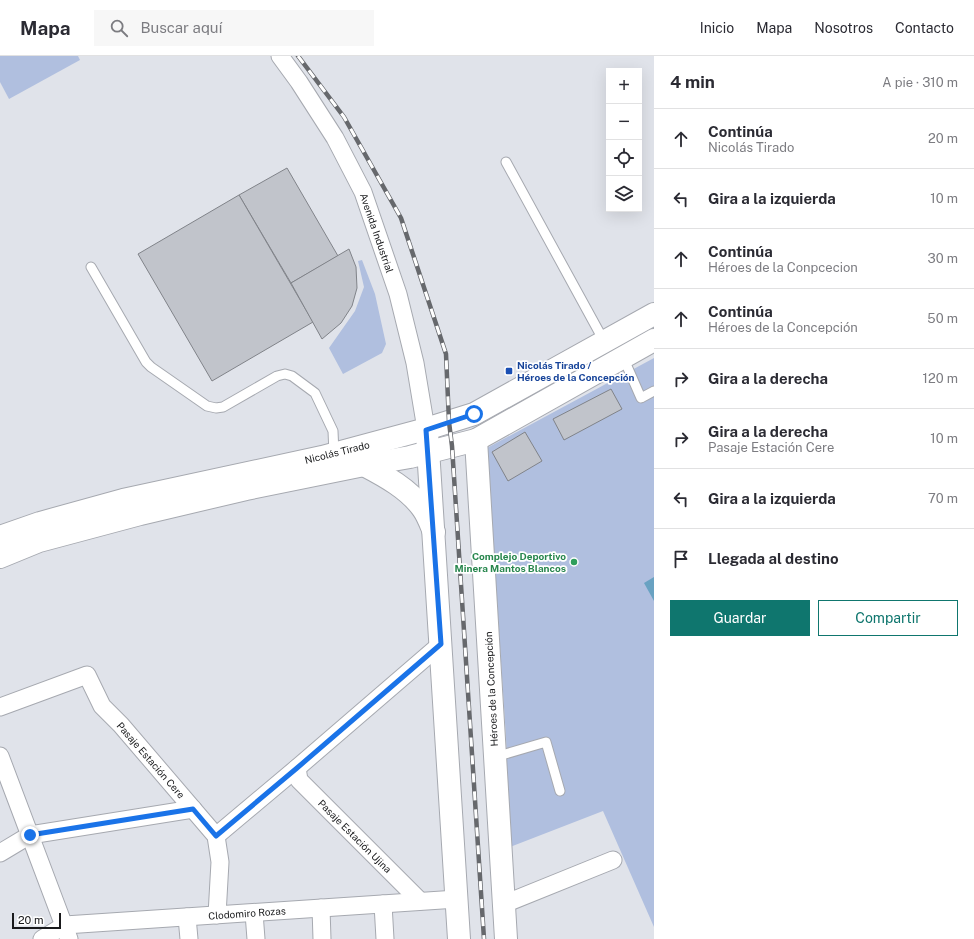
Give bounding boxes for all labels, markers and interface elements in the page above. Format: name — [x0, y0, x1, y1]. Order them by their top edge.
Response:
search box — [94, 10, 374, 46]
text: Mapa — [20, 17, 70, 39]
icon: search — [108, 17, 130, 39]
text: Buscar aquí — [140, 19, 222, 36]
text: Inicio — [700, 20, 734, 36]
text: Mapa — [756, 20, 792, 36]
text: Nosotros — [814, 20, 873, 36]
text: Contacto — [895, 20, 954, 36]
map controls — [606, 68, 642, 212]
button: + — [606, 68, 642, 104]
text: 4 min — [670, 72, 715, 92]
text: A pie · 310 m — [882, 75, 958, 90]
button: − — [606, 104, 642, 140]
text: Continúa — [708, 123, 773, 140]
icon: ahead — [670, 128, 692, 150]
text: 20 m — [928, 131, 958, 146]
button: locate — [606, 140, 642, 176]
text: Nicolás Tirado — [708, 140, 794, 155]
button: layers — [606, 176, 642, 212]
icon: left — [670, 188, 692, 210]
text: Gira a la izquierda — [708, 190, 836, 207]
text: 10 m — [930, 191, 958, 206]
street label: Avenida Industrial — [358, 192, 396, 274]
text: Continúa — [708, 243, 773, 260]
icon: ahead — [670, 248, 692, 270]
text: 30 m — [928, 251, 958, 266]
text: Héroes de la Conpcecion — [708, 260, 858, 275]
text: Continúa — [708, 303, 773, 320]
icon: ahead — [670, 308, 692, 330]
text: 50 m — [927, 311, 958, 326]
text: Héroes de la Concepción — [708, 320, 858, 335]
place label: Nicolás Tirado / Héroes de la Concepción — [517, 359, 635, 383]
marker: Nicolás Tirado / Héroes de la Concepción — [504, 366, 514, 376]
icon: right — [670, 368, 692, 390]
text: Gira a la derecha — [708, 370, 828, 387]
text: 120 m — [923, 371, 958, 386]
route start — [465, 405, 483, 423]
text: Gira a la derecha — [708, 423, 828, 440]
icon: right — [670, 428, 692, 450]
text: 10 m — [930, 431, 958, 446]
street label: Nicolás Tirado — [303, 438, 371, 466]
text: Pasaje Estación Cere — [708, 440, 834, 455]
icon: left — [670, 488, 692, 510]
text: Gira a la izquierda — [708, 490, 836, 507]
text: 70 m — [928, 491, 958, 506]
icon: arrive — [670, 548, 692, 570]
place label: Complejo Deportivo Minera Mantos Blancos — [455, 550, 566, 574]
text: Llegada al destino — [708, 550, 839, 567]
marker: Complejo Deportivo Minera Mantos Blancos — [569, 557, 579, 567]
button: Guardar — [670, 600, 810, 636]
button: Compartir — [818, 600, 958, 636]
street label: Héroes de la Concepción — [482, 631, 500, 747]
street label: Pasaje Estación Cere — [115, 719, 188, 801]
street label: Pasaje Estación Ujina — [316, 797, 394, 875]
route end — [21, 826, 39, 844]
street label: Clodomiro Rozas — [208, 904, 286, 922]
scale bar — [12, 911, 61, 930]
text: 20 m — [18, 914, 43, 926]

